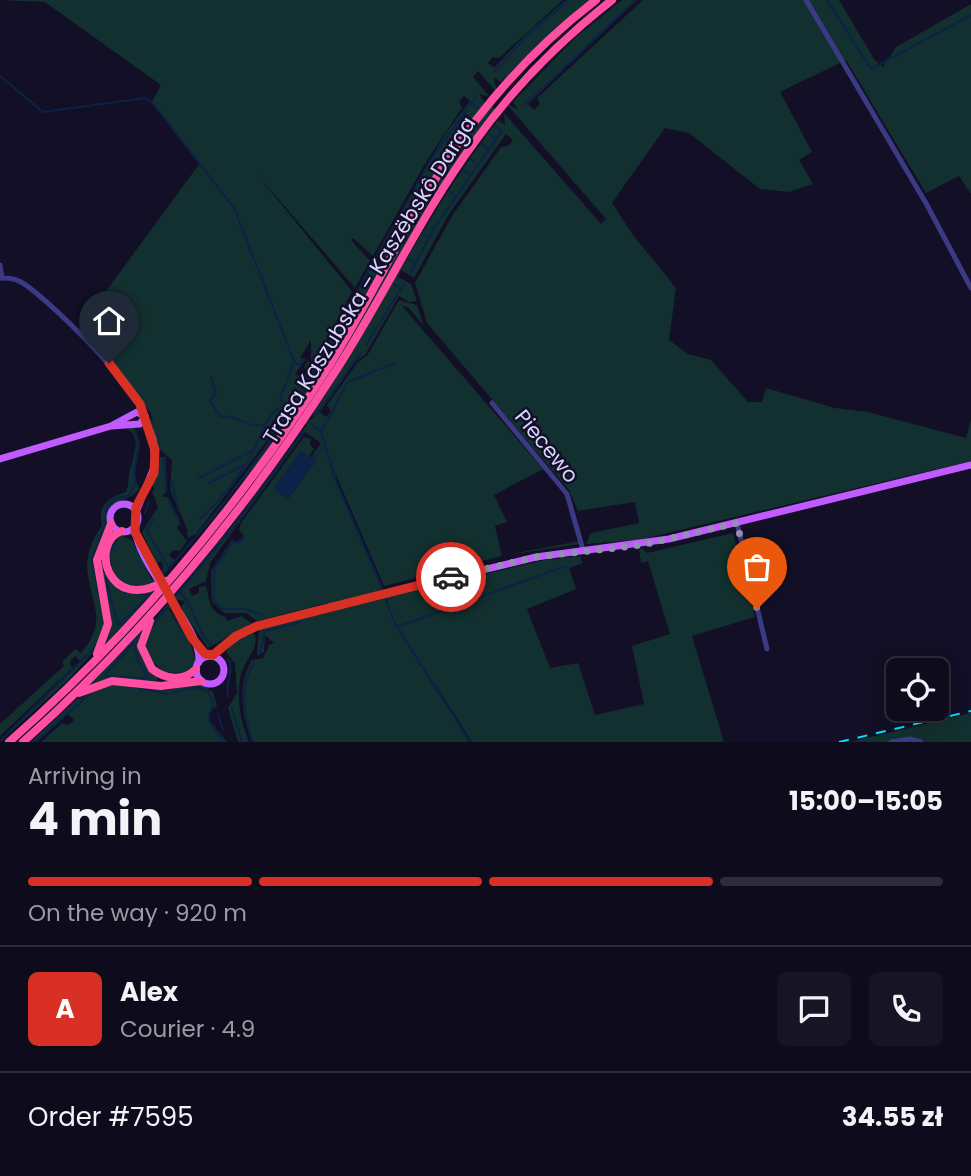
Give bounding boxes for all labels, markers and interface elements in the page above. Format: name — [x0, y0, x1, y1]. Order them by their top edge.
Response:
street label: Trasa Kaszubska – Kaszëbskô Darga — [256, 111, 482, 449]
pin — [79, 291, 139, 363]
icon: home — [90, 302, 128, 340]
street label: Piecewo — [508, 403, 586, 489]
pin — [727, 537, 787, 609]
courier — [416, 542, 486, 612]
icon: bag — [738, 548, 776, 586]
icon: car — [432, 558, 470, 596]
map controls — [886, 658, 949, 721]
button: locate — [886, 658, 949, 721]
text: Arriving in — [28, 760, 142, 792]
text: 15:00–15:05 — [789, 783, 943, 819]
text: 4 min — [28, 787, 162, 851]
text: On the way · 920 m — [28, 897, 247, 929]
button: chat — [777, 972, 851, 1046]
button: phone — [869, 972, 943, 1046]
text: Alex — [120, 974, 178, 1010]
text: A — [55, 991, 75, 1027]
text: Courier · 4.9 — [120, 1013, 255, 1045]
text: Order #7595 — [28, 1099, 194, 1135]
text: 34.55 zł — [842, 1099, 943, 1135]

